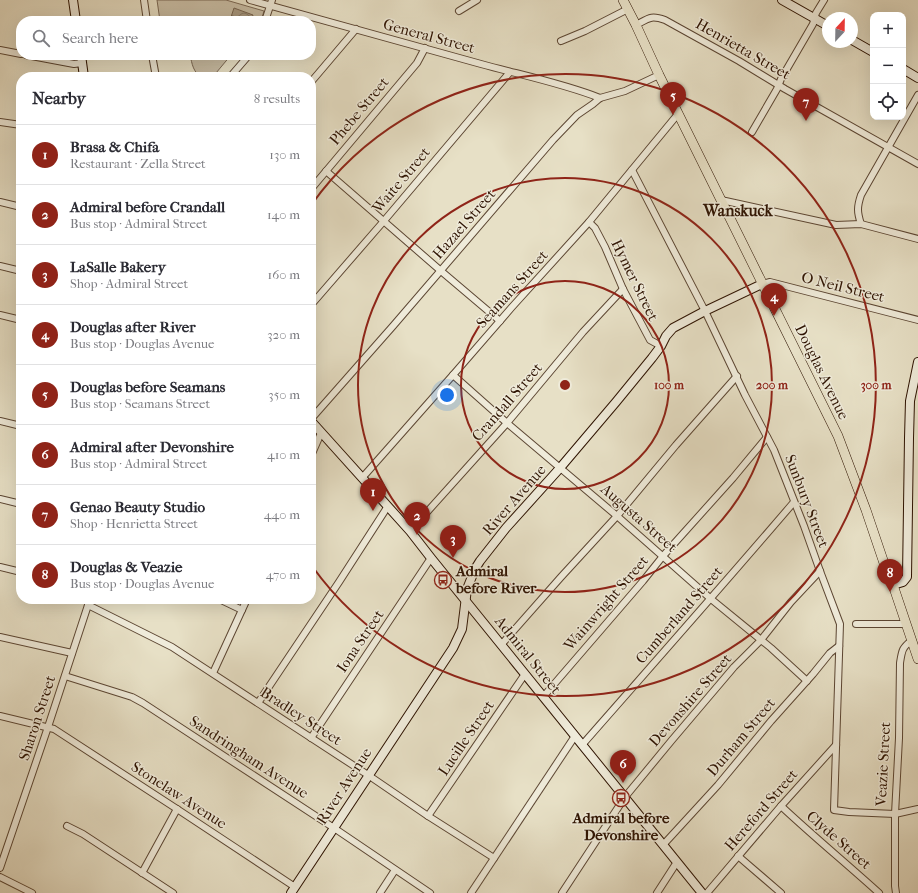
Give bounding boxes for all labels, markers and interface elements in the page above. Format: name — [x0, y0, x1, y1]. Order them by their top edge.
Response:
north arrow — [822, 12, 858, 48]
map controls — [870, 12, 906, 120]
button: + — [870, 12, 906, 48]
street label: General Street — [381, 15, 478, 57]
street label: Henrietta Street — [692, 15, 794, 84]
search box — [16, 16, 316, 60]
icon: search — [30, 27, 52, 49]
text: Search here — [62, 29, 138, 47]
button: − — [870, 48, 906, 84]
street label: Phebe Street — [325, 73, 393, 149]
pin: 5 — [660, 82, 686, 115]
button: locate — [870, 84, 906, 120]
text: Nearby — [32, 88, 86, 108]
pin: 7 — [793, 88, 819, 121]
text: 8 results — [254, 91, 300, 106]
text: Brasa & Chifa — [70, 138, 159, 156]
street label: Waite Street — [368, 143, 434, 217]
text: 1 — [43, 147, 47, 162]
text: 130 m — [269, 147, 300, 162]
text: Restaurant · Zella Street — [70, 156, 206, 171]
street label: Hazael Street — [429, 185, 500, 263]
text: Admiral before Crandall — [70, 198, 225, 216]
district label: Wanskuck — [702, 201, 774, 220]
text: 2 — [42, 207, 48, 222]
text: 140 m — [267, 207, 300, 222]
text: Bus stop · Admiral Street — [70, 216, 207, 231]
street label: Hymer Street — [608, 236, 663, 324]
street label: Seamans Street — [472, 246, 552, 332]
text: LaSalle Bakery — [70, 258, 166, 276]
text: 3 — [42, 267, 48, 282]
text: 160 m — [268, 267, 300, 282]
street label: O Neil Street — [800, 268, 887, 306]
text: Shop · Admiral Street — [70, 276, 188, 291]
pin: 4 — [761, 283, 787, 316]
text: Douglas after River — [70, 318, 196, 336]
street label: Douglas Avenue — [791, 321, 853, 423]
text: 4 — [41, 327, 49, 342]
text: 320 m — [267, 327, 300, 342]
text: Bus stop · Douglas Avenue — [70, 336, 215, 351]
street label: Crandall Street — [468, 359, 546, 445]
text: Douglas before Seamans — [70, 378, 225, 396]
centre of rings — [558, 378, 572, 392]
text: 100 m — [654, 378, 685, 392]
text: 200 m — [756, 378, 789, 392]
text: 300 m — [861, 378, 892, 393]
your location — [437, 385, 457, 405]
text: 5 — [42, 387, 48, 402]
text: 350 m — [268, 387, 300, 402]
text: Bus stop · Seamans Street — [70, 396, 210, 411]
text: Admiral after Devonshire — [70, 438, 234, 456]
text: 6 — [41, 447, 49, 462]
text: 410 m — [267, 447, 300, 462]
street label: Sunbury Street — [781, 452, 833, 551]
text: Bus stop · Admiral Street — [70, 456, 207, 471]
street label: River Avenue — [478, 461, 550, 539]
pin: 1 — [360, 478, 386, 511]
street label: Augusta Street — [596, 479, 681, 557]
text: Genao Beauty Studio — [70, 498, 205, 516]
pin: 2 — [404, 502, 430, 535]
text: 7 — [42, 507, 48, 522]
text: 440 m — [264, 507, 300, 522]
text: Shop · Henrietta Street — [70, 516, 198, 531]
pin: 3 — [440, 525, 466, 558]
street label: Wainwright Street — [559, 551, 653, 655]
text: Douglas & Veazie — [70, 558, 182, 576]
pin: 8 — [877, 559, 903, 592]
place label: Admiral before River — [455, 562, 537, 597]
street label: Cumberland Street — [632, 562, 727, 667]
text: 8 — [42, 567, 48, 582]
text: 470 m — [266, 567, 300, 582]
bus stop icon: Admiral before River — [433, 570, 453, 590]
text: Bus stop · Douglas Avenue — [70, 576, 215, 591]
street label: Iona Street — [333, 606, 388, 676]
street label: Admiral Street — [490, 612, 565, 698]
street label: Devonshire Street — [645, 649, 736, 750]
street label: Sharon Street — [15, 673, 59, 763]
street label: Bradley Street — [257, 683, 346, 749]
street label: Durham Street — [703, 694, 779, 780]
street label: Lucille Street — [434, 696, 498, 779]
street label: Sandringham Avenue — [186, 712, 312, 803]
street label: Veazie Street — [872, 721, 894, 808]
street label: River Avenue — [313, 744, 376, 828]
pin: 6 — [610, 750, 636, 783]
street label: Stonelaw Avenue — [128, 757, 231, 833]
street label: Hereford Street — [721, 765, 802, 854]
bus stop icon: Admiral before Devonshire — [611, 788, 631, 808]
street label: Clyde Street — [803, 807, 876, 873]
place label: Admiral before Devonshire — [572, 809, 670, 844]

